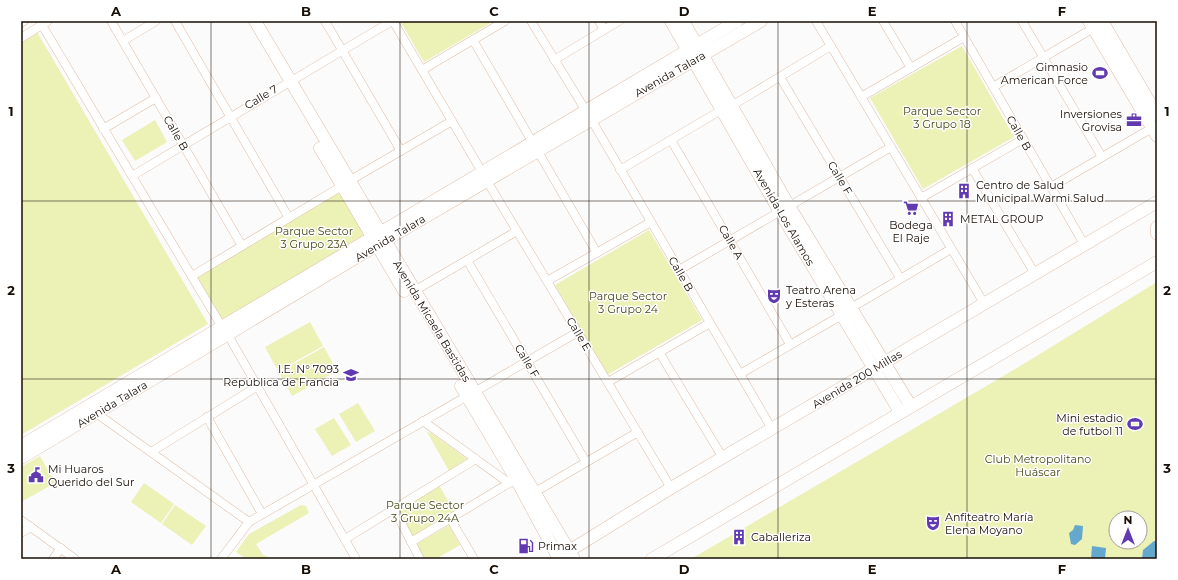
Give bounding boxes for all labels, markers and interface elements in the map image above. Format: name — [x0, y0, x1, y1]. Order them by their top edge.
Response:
text: A — [110, 3, 122, 19]
text: B — [301, 3, 311, 19]
text: C — [489, 3, 499, 19]
text: D — [679, 3, 690, 19]
text: E — [868, 3, 877, 19]
text: F — [1058, 3, 1066, 19]
street label: Avenida Talara — [632, 48, 708, 100]
place label: Gimnasio American Force — [1001, 60, 1088, 87]
sports icon: Gimnasio American Force — [1091, 64, 1109, 82]
street label: Calle 7 — [242, 82, 280, 112]
text: 1 — [8, 103, 14, 119]
text: 1 — [1164, 103, 1170, 119]
park label: Parque Sector 3 Grupo 18 — [903, 104, 981, 131]
place label: Inversiones Grovisa — [1060, 107, 1123, 134]
office icon: Inversiones Grovisa — [1125, 111, 1143, 129]
street label: Calle B — [160, 113, 192, 153]
street label: Calle B — [1003, 113, 1035, 153]
street label: Calle F — [825, 159, 855, 197]
street label: Avenida Los Alamos — [750, 166, 818, 269]
place label: Centro de Salud Municipal Warmi Salud — [976, 178, 1104, 205]
building icon: Centro de Salud Municipal Warmi Salud — [955, 182, 973, 200]
supermarket icon: Bodega El Raje — [902, 199, 920, 217]
building icon: METAL GROUP — [939, 210, 957, 228]
street label: Avenida Talara — [352, 211, 428, 265]
place label: METAL GROUP — [960, 212, 1043, 226]
place label: Bodega El Raje — [889, 218, 933, 245]
street label: Calle A — [716, 222, 746, 262]
park label: Parque Sector 3 Grupo 23A — [275, 224, 353, 251]
street label: Calle B — [665, 254, 697, 294]
street label: Avenida Micaela Bastidas — [390, 258, 474, 385]
text: 2 — [7, 282, 15, 298]
text: 2 — [1163, 282, 1171, 298]
place label: Teatro Arena y Esteras — [785, 283, 856, 310]
theatre icon: Teatro Arena y Esteras — [765, 287, 783, 305]
park label: Parque Sector 3 Grupo 24 — [589, 289, 667, 316]
street label: Calle E — [563, 315, 595, 353]
street label: Calle F — [512, 342, 542, 380]
street label: Avenida 200 Millas — [810, 346, 905, 411]
place label: I.E. N° 7093 República de Francia — [223, 362, 339, 389]
school or university icon: I.E. N° 7093 República de Francia — [342, 366, 360, 384]
street label: Avenida Talara — [74, 377, 150, 431]
place label: Mini estadio de futbol 11 — [1056, 411, 1123, 438]
sports icon: Mini estadio de futbol 11 — [1126, 415, 1144, 433]
park label: Club Metropolitano Huáscar — [985, 452, 1091, 479]
text: 3 — [6, 460, 15, 476]
text: 3 — [1162, 460, 1171, 476]
place label: Mi Huaros Querido del Sur — [48, 462, 134, 489]
public building icon: Mi Huaros Querido del Sur — [27, 466, 45, 484]
park label: Parque Sector 3 Grupo 24A — [386, 498, 464, 525]
place label: Anfiteatro María Elena Moyano — [945, 510, 1034, 537]
north arrow — [1108, 510, 1148, 550]
text: N — [1124, 513, 1132, 527]
theatre icon: Anfiteatro María Elena Moyano — [924, 514, 942, 532]
building icon: Caballeriza — [730, 528, 748, 546]
place label: Caballeriza — [751, 530, 811, 544]
fuel station icon: Primax — [517, 537, 535, 555]
place label: Primax — [538, 539, 577, 553]
text: A — [110, 561, 122, 577]
text: B — [301, 561, 311, 577]
text: C — [489, 561, 499, 577]
text: D — [679, 561, 690, 577]
text: E — [868, 561, 877, 577]
text: F — [1058, 561, 1066, 577]

